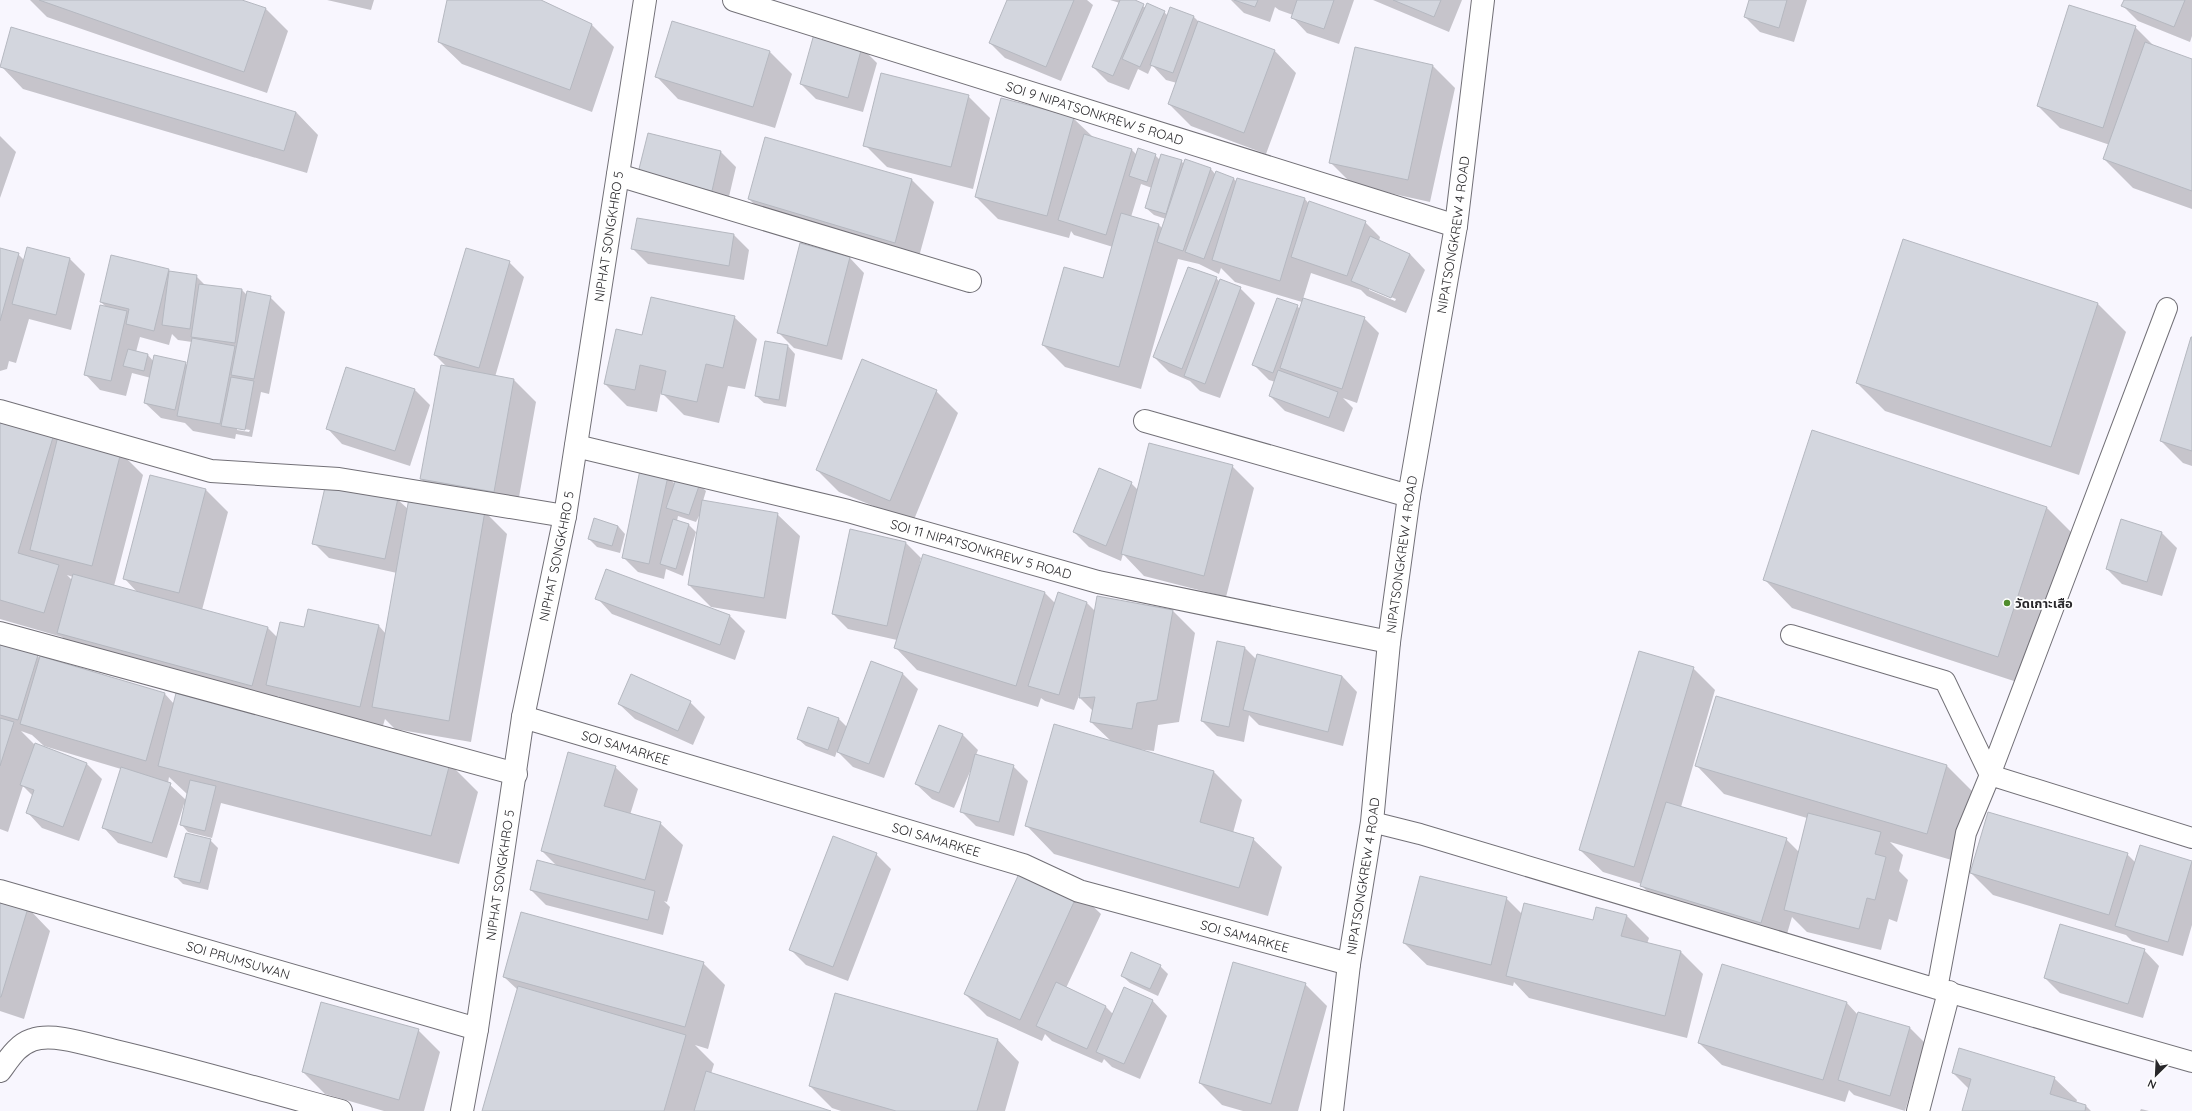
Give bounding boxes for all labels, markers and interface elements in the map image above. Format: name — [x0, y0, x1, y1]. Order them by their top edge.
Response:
street label: SOI 9 NIPATSONKREW 5 ROAD — [1004, 78, 1186, 148]
street label: NIPATSONGKREW 4 ROAD — [1433, 155, 1472, 315]
street label: NIPHAT SONGKHRO 5 — [590, 170, 626, 303]
street label: NIPATSONGKREW 4 ROAD — [1382, 474, 1420, 634]
street label: NIPHAT SONGKHRO 5 — [535, 490, 577, 623]
street label: SOI 11 NIPATSONKREW 5 ROAD — [889, 515, 1073, 582]
place label: วัดเกาะเสือ — [2015, 595, 2073, 611]
marker: วัดเกาะเสือ — [2002, 598, 2012, 608]
street label: SOI SAMARKEE — [580, 727, 672, 768]
street label: NIPATSONGKREW 4 ROAD — [1343, 797, 1382, 956]
street label: NIPHAT SONGKHRO 5 — [482, 808, 517, 942]
street label: SOI SAMARKEE — [890, 819, 982, 860]
street label: SOI SAMARKEE — [1199, 916, 1291, 955]
street label: SOI PRUMSUWAN — [184, 937, 292, 983]
north arrow — [2136, 1055, 2176, 1095]
text: N — [2145, 1076, 2158, 1092]

